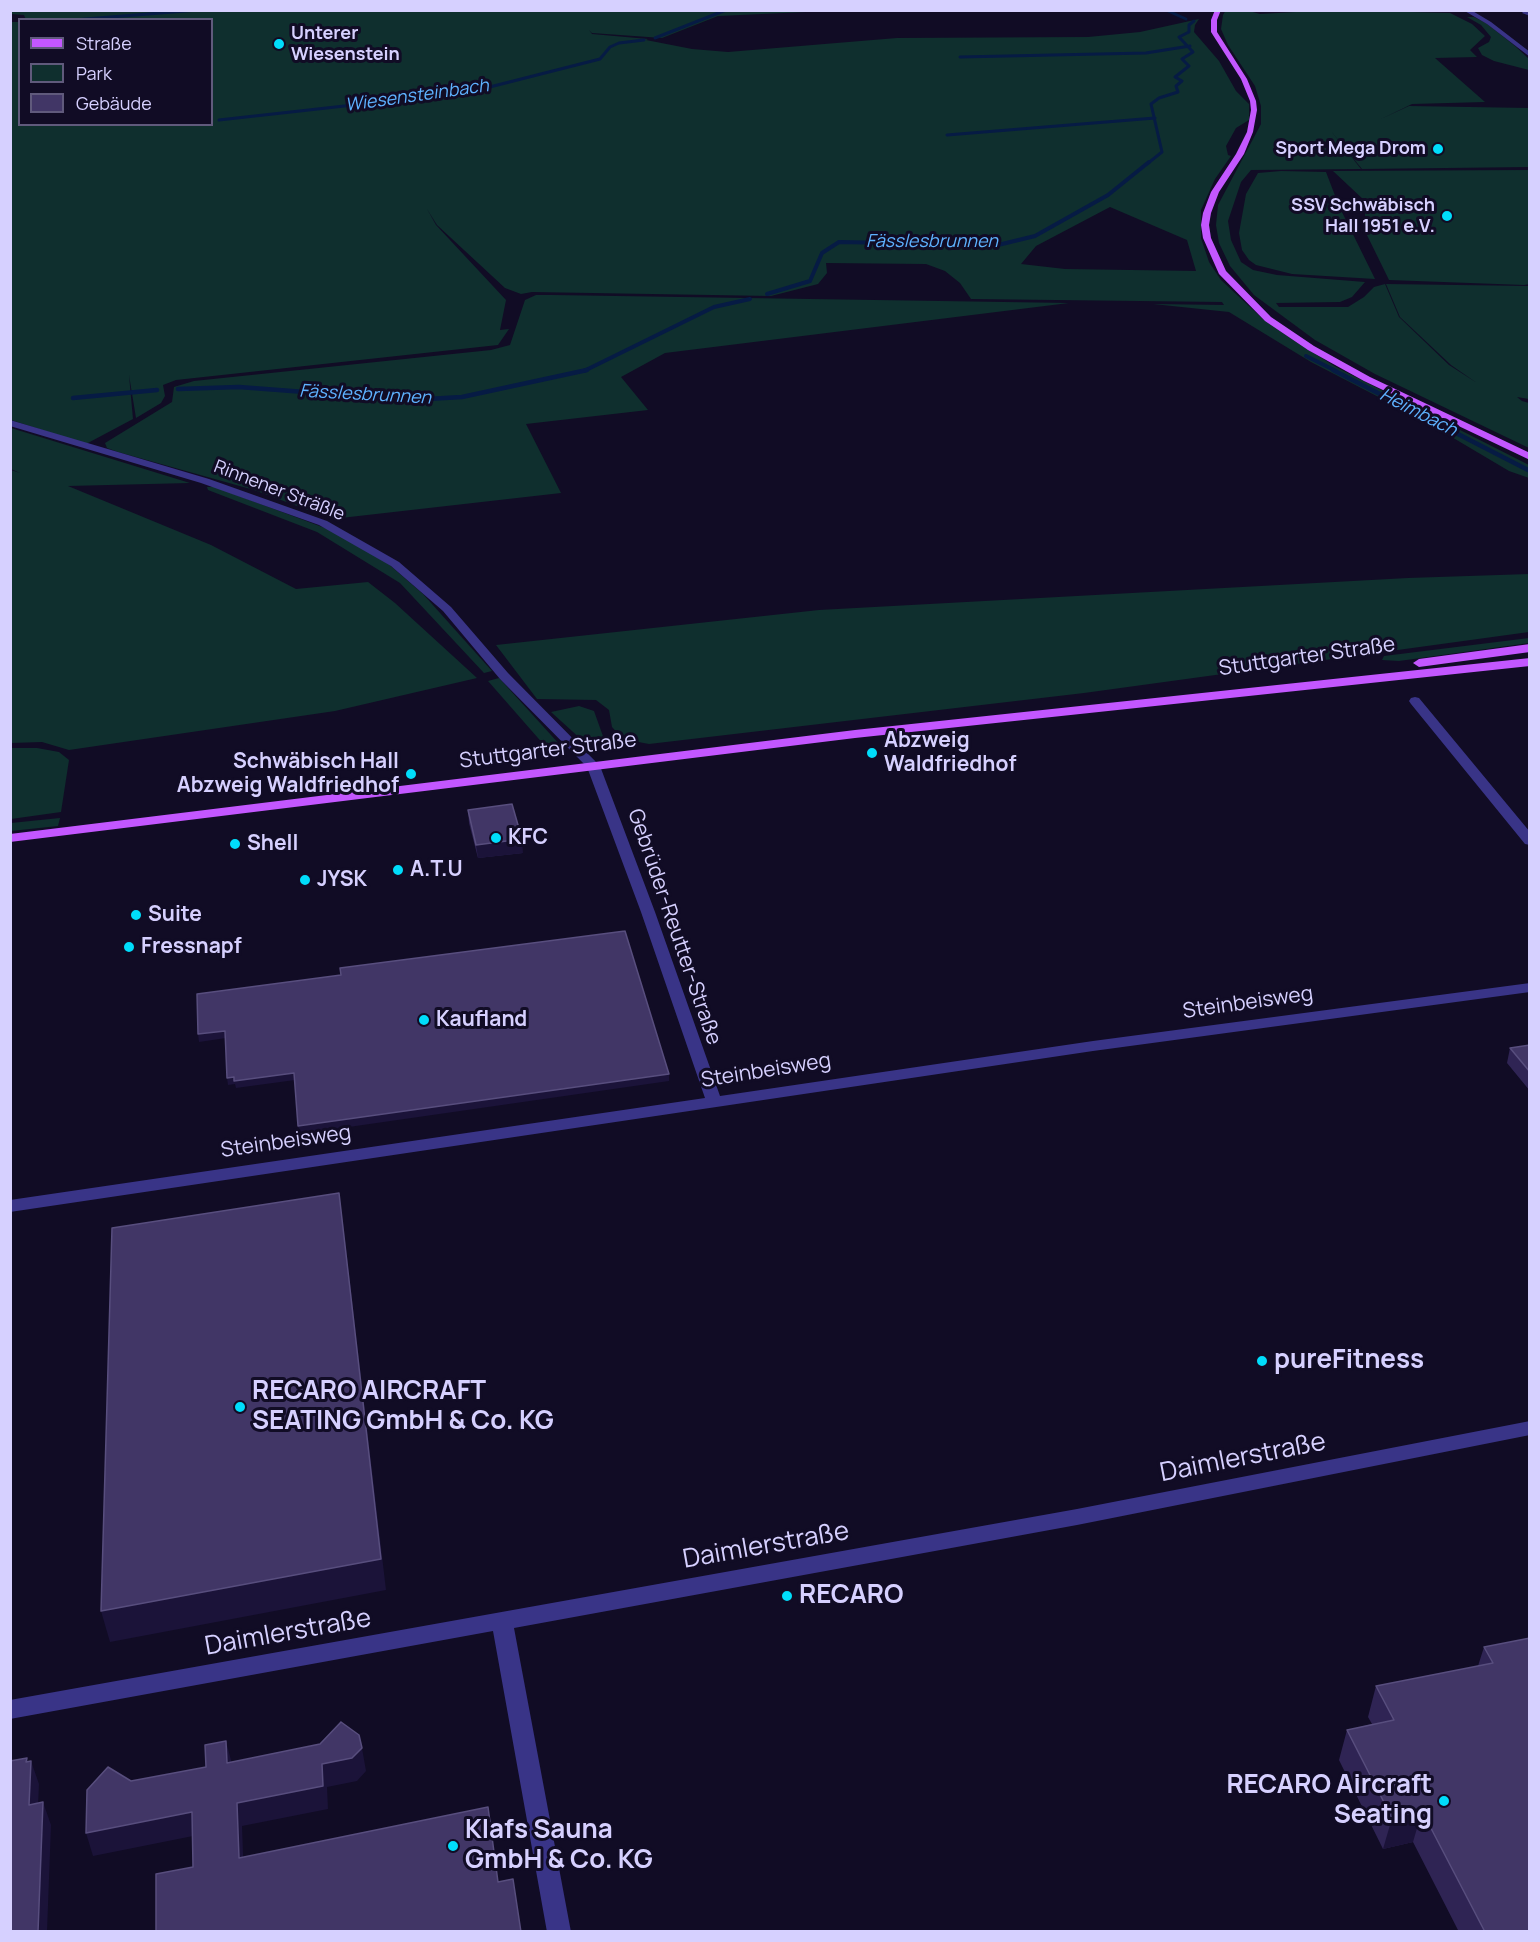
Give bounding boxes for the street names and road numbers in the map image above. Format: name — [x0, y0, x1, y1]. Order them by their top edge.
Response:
street label: Rinnener Sträßle — [211, 456, 347, 526]
street label: Stuttgarter Straße — [1217, 632, 1397, 682]
street label: Stuttgarter Straße — [458, 728, 638, 774]
street label: Gebrüder-Reutter-Straße — [622, 806, 726, 1048]
street label: Steinbeisweg — [1181, 981, 1315, 1025]
street label: Steinbeisweg — [699, 1048, 833, 1094]
street label: Steinbeisweg — [219, 1120, 353, 1164]
street label: Daimlerstraße — [1157, 1427, 1329, 1489]
street label: Daimlerstraße — [680, 1516, 852, 1576]
street label: Daimlerstraße — [202, 1603, 374, 1663]

